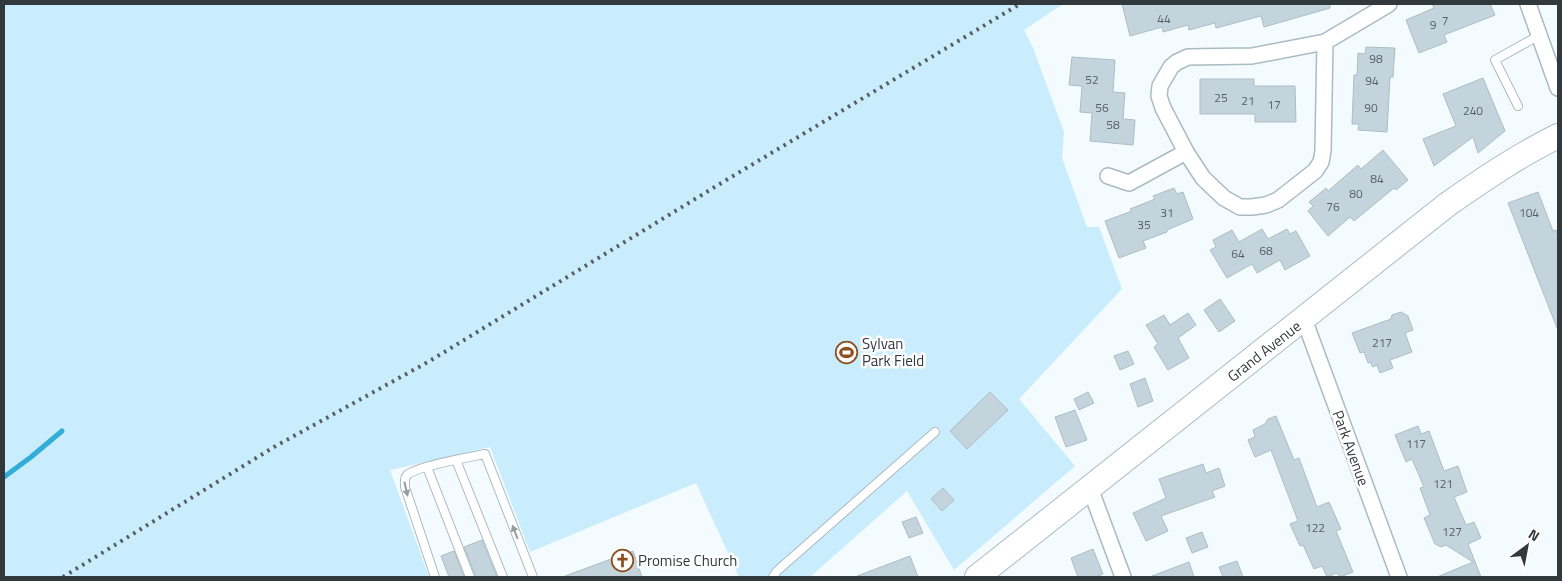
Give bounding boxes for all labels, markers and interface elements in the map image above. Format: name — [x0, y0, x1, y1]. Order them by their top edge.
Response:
house number: 44 — [1157, 9, 1171, 28]
house number: 7 — [1442, 11, 1448, 30]
house number: 9 — [1430, 15, 1437, 34]
house number: 98 — [1369, 49, 1383, 68]
house number: 52 — [1085, 70, 1099, 89]
house number: 94 — [1365, 71, 1379, 90]
house number: 25 — [1214, 88, 1228, 107]
house number: 21 — [1241, 91, 1255, 110]
house number: 17 — [1267, 95, 1281, 114]
house number: 56 — [1095, 98, 1109, 117]
house number: 90 — [1364, 98, 1378, 117]
house number: 240 — [1463, 101, 1483, 120]
house number: 58 — [1106, 115, 1120, 134]
house number: 84 — [1370, 169, 1384, 188]
house number: 80 — [1349, 184, 1363, 203]
house number: 76 — [1326, 197, 1340, 216]
house number: 31 — [1160, 203, 1174, 222]
house number: 104 — [1519, 203, 1539, 222]
house number: 35 — [1137, 215, 1151, 234]
house number: 68 — [1259, 241, 1273, 260]
house number: 64 — [1231, 244, 1245, 263]
street label: Grand Avenue — [1222, 315, 1306, 387]
place label: Sylvan Park Field — [862, 332, 924, 372]
house number: 217 — [1372, 333, 1392, 352]
sports icon: Sylvan Park Field — [834, 340, 858, 364]
street label: Park Avenue — [1327, 407, 1375, 489]
house number: 117 — [1406, 434, 1426, 453]
house number: 121 — [1433, 474, 1453, 493]
one-way arrow — [402, 481, 410, 496]
house number: 122 — [1305, 518, 1325, 537]
north arrow — [1502, 521, 1552, 571]
house number: 127 — [1442, 522, 1462, 541]
text: N — [1524, 523, 1544, 546]
one-way arrow — [511, 524, 519, 539]
church icon: Promise Church — [610, 548, 634, 572]
place label: Promise Church — [638, 549, 737, 572]

